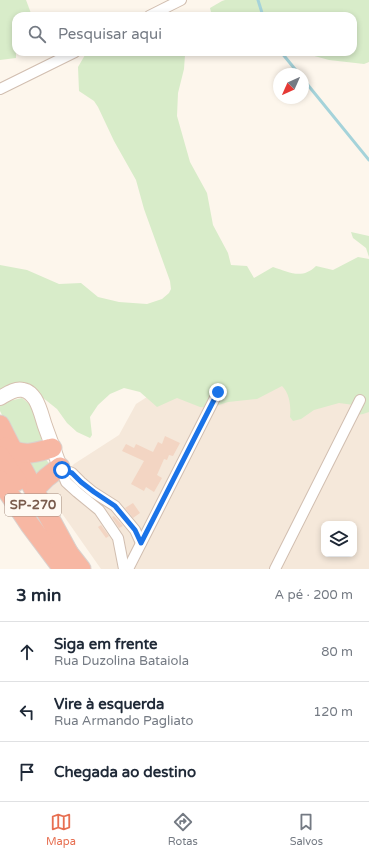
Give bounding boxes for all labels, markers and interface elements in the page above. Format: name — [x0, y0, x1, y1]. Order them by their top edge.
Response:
search box — [12, 12, 357, 56]
icon: search — [26, 23, 48, 45]
text: Pesquisar aqui — [58, 25, 162, 43]
north arrow — [273, 68, 309, 104]
route end — [209, 383, 227, 401]
route start — [53, 461, 71, 479]
road number: SP-270 — [5, 494, 61, 516]
map controls — [321, 521, 357, 557]
button: layers — [321, 521, 357, 557]
text: 3 min — [16, 585, 61, 606]
text: A pé · 200 m — [274, 587, 353, 603]
text: Siga em frente — [54, 635, 158, 653]
icon: ahead — [16, 641, 38, 663]
text: 80 m — [321, 644, 353, 660]
text: Rua Duzolina Bataiola — [54, 653, 189, 669]
text: Vire à esquerda — [54, 695, 164, 713]
icon: left — [16, 701, 38, 723]
text: 120 m — [313, 704, 353, 720]
text: Rua Armando Pagliato — [54, 713, 193, 729]
icon: arrive — [16, 761, 38, 783]
text: Chegada ao destino — [54, 763, 196, 781]
tab: Mapa — [46, 811, 76, 848]
tab: Rotas — [168, 811, 198, 848]
tab: Salvos — [290, 811, 323, 848]

